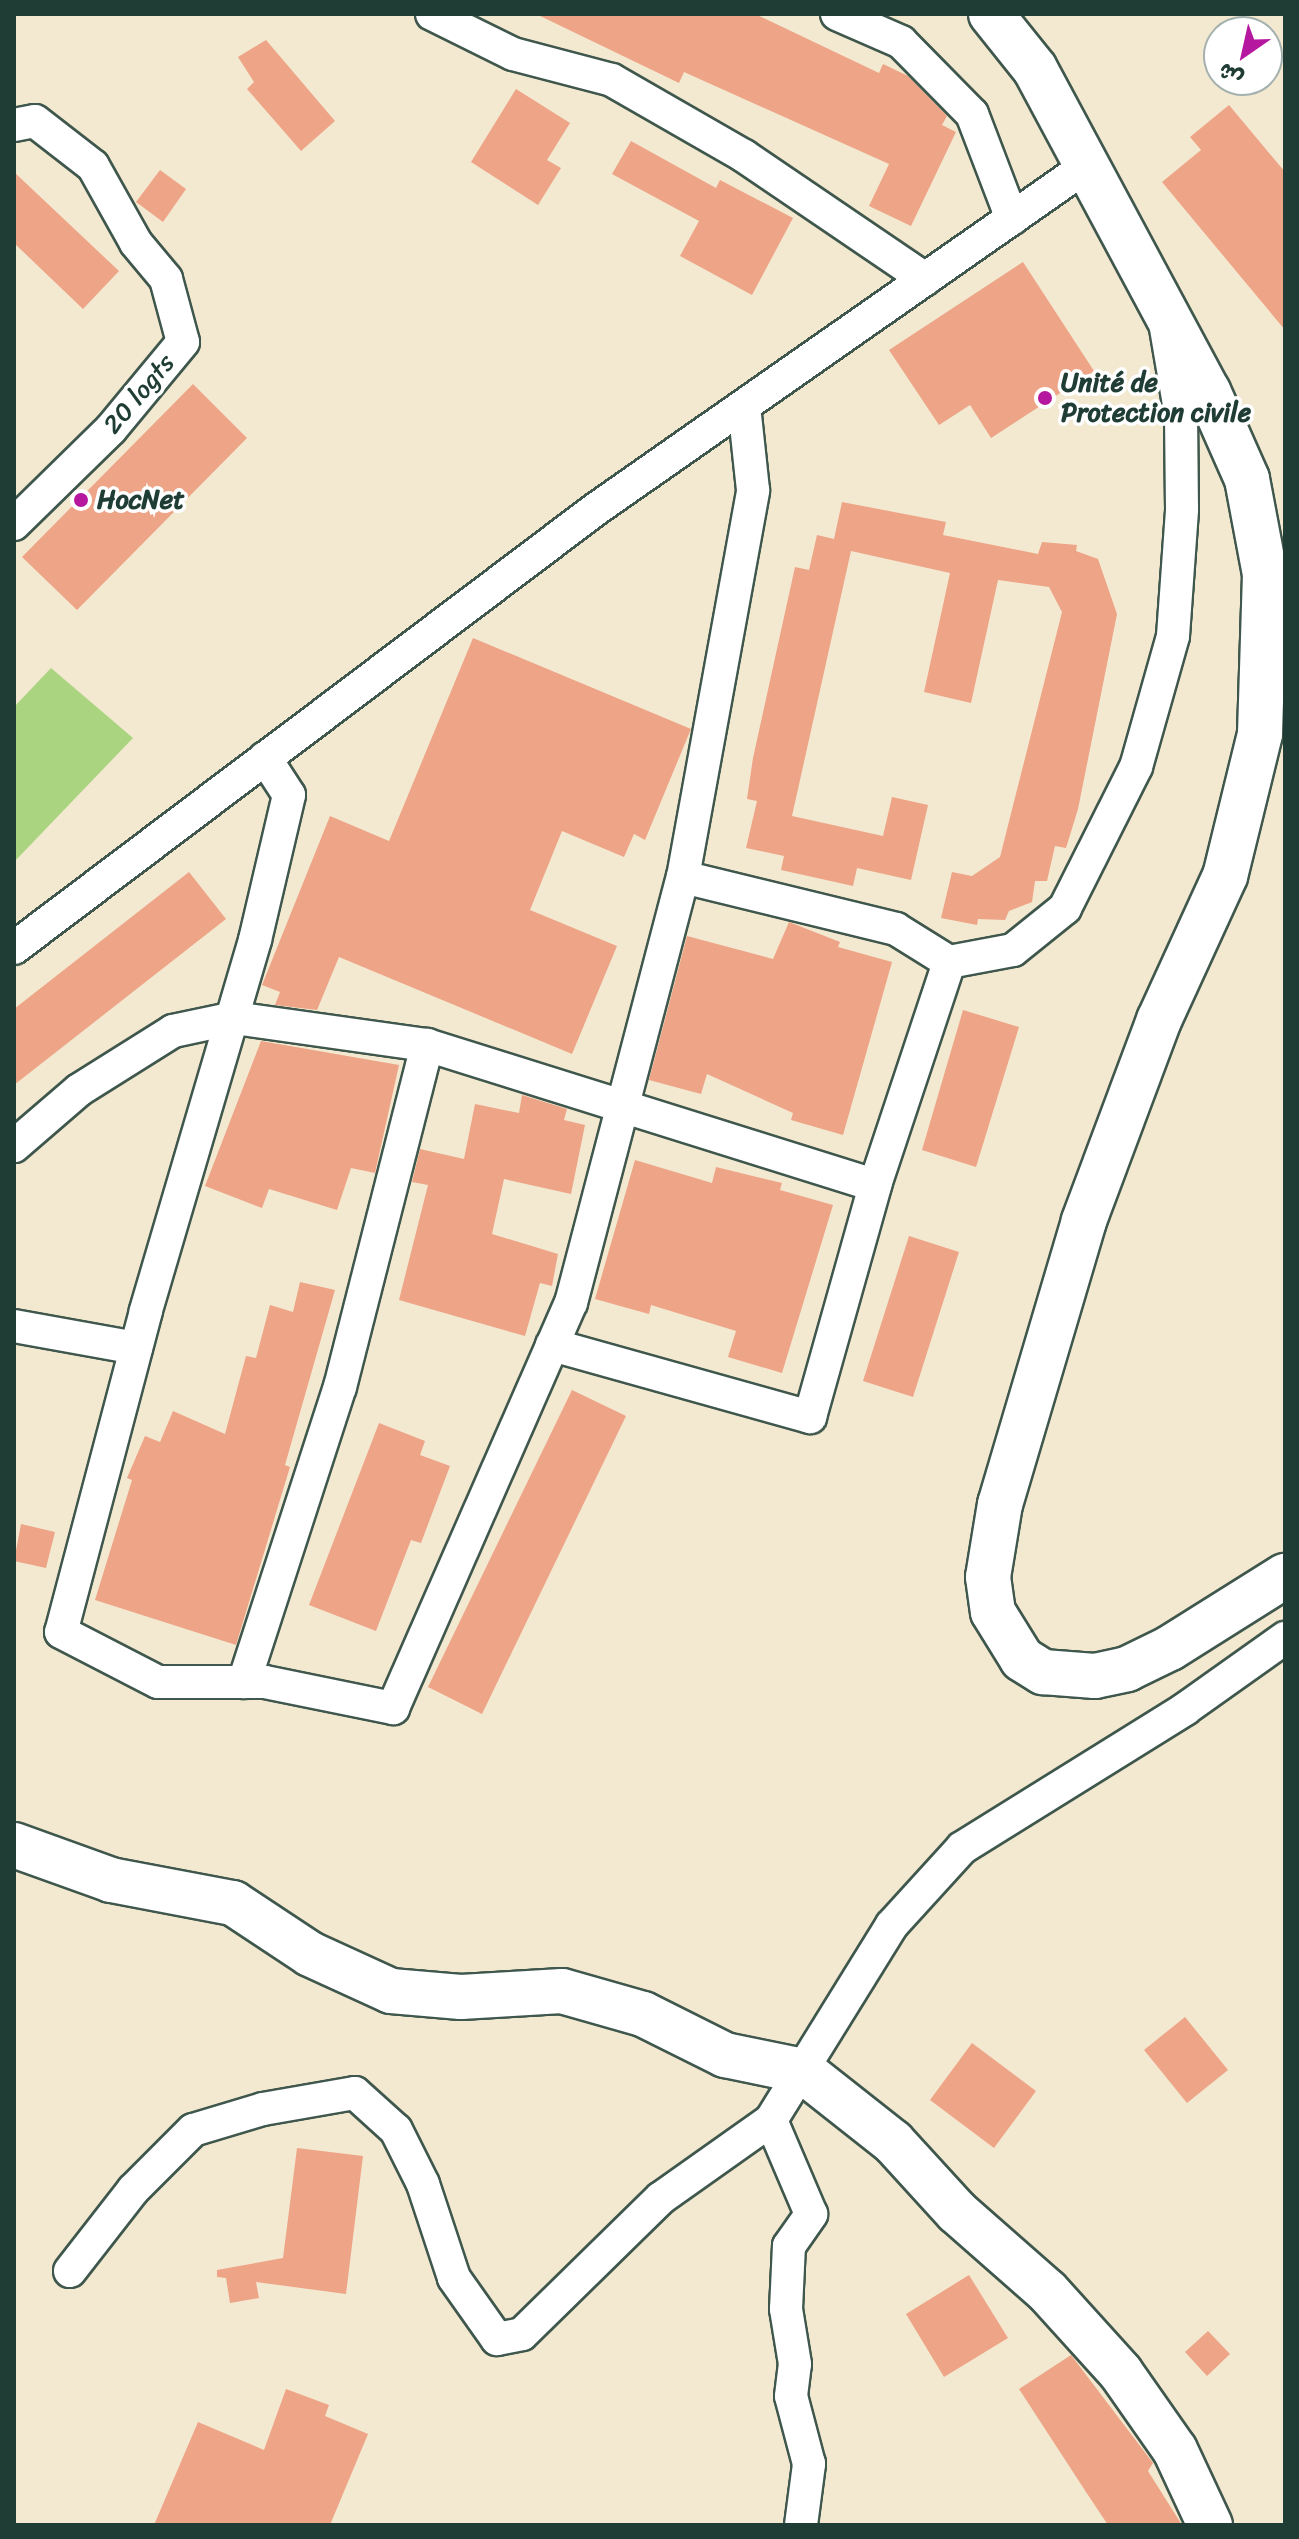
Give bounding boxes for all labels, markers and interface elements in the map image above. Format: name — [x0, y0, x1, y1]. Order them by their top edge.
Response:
north arrow — [1203, 16, 1283, 96]
text: ش — [1209, 52, 1251, 98]
street label: 20 logts — [97, 348, 181, 440]
place label: Unité de Protection civile — [1061, 367, 1250, 428]
marker: Unité de Protection civile — [1036, 389, 1054, 407]
place label: HocNet — [97, 484, 185, 516]
marker: HocNet — [72, 491, 90, 509]

